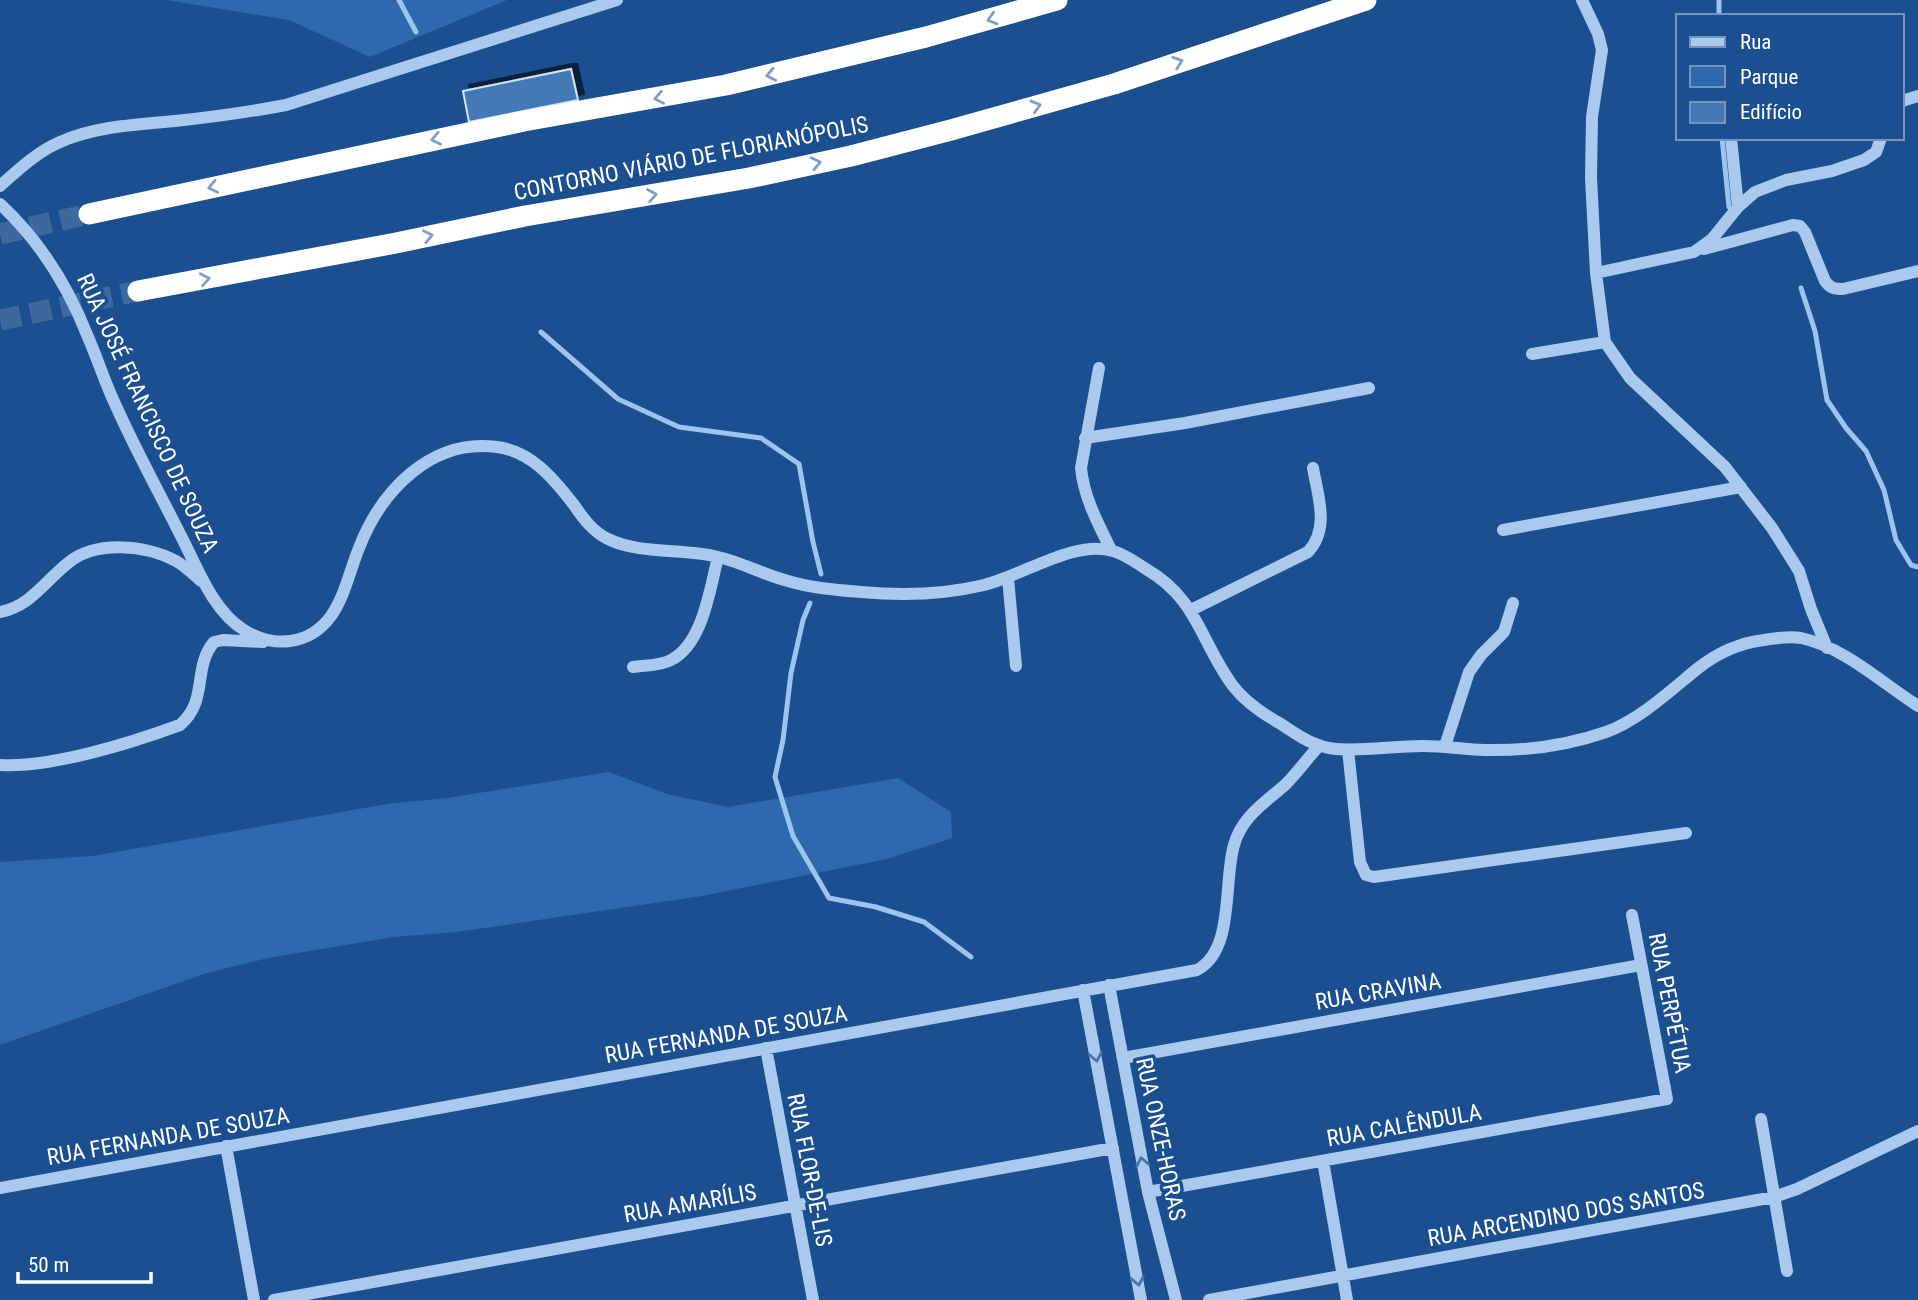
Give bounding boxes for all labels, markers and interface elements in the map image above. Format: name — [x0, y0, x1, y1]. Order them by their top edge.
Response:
one-way arrow — [986, 11, 998, 25]
legend — [1676, 14, 1904, 140]
text: Rua — [1740, 30, 1771, 54]
one-way arrow — [1172, 56, 1184, 70]
text: Parque — [1740, 65, 1798, 89]
one-way arrow — [765, 66, 777, 81]
one-way arrow — [653, 89, 665, 104]
one-way arrow — [1030, 100, 1042, 115]
text: Edifício — [1740, 100, 1802, 124]
street label: CONTORNO VIÁRIO DE FLORIANÓPOLIS — [511, 110, 871, 206]
one-way arrow — [430, 131, 442, 146]
one-way arrow — [810, 157, 822, 172]
one-way arrow — [207, 178, 219, 193]
one-way arrow — [646, 188, 658, 203]
one-way arrow — [422, 230, 434, 245]
street label: RUA JOSÉ FRANCISCO DE SOUZA — [71, 269, 225, 557]
one-way arrow — [199, 272, 211, 287]
street label: RUA PERPÉTUA — [1643, 931, 1697, 1075]
street label: RUA CRAVINA — [1313, 967, 1443, 1016]
street label: RUA FERNANDA DE SOUZA — [603, 1000, 849, 1069]
one-way arrow — [1088, 1051, 1103, 1063]
street label: RUA ONZE-HORAS — [1130, 1055, 1191, 1223]
street label: RUA FLOR-DE-LIS — [781, 1091, 838, 1249]
street label: RUA CALÊNDULA — [1324, 1098, 1484, 1152]
street label: RUA FERNANDA DE SOUZA — [45, 1102, 291, 1171]
one-way arrow — [1136, 1156, 1151, 1168]
street label: RUA ARCENDINO DOS SANTOS — [1426, 1177, 1707, 1252]
street label: RUA AMARÍLIS — [622, 1178, 758, 1228]
scale bar — [18, 1240, 150, 1284]
text: 50 m — [28, 1253, 69, 1277]
one-way arrow — [1129, 1275, 1144, 1287]

